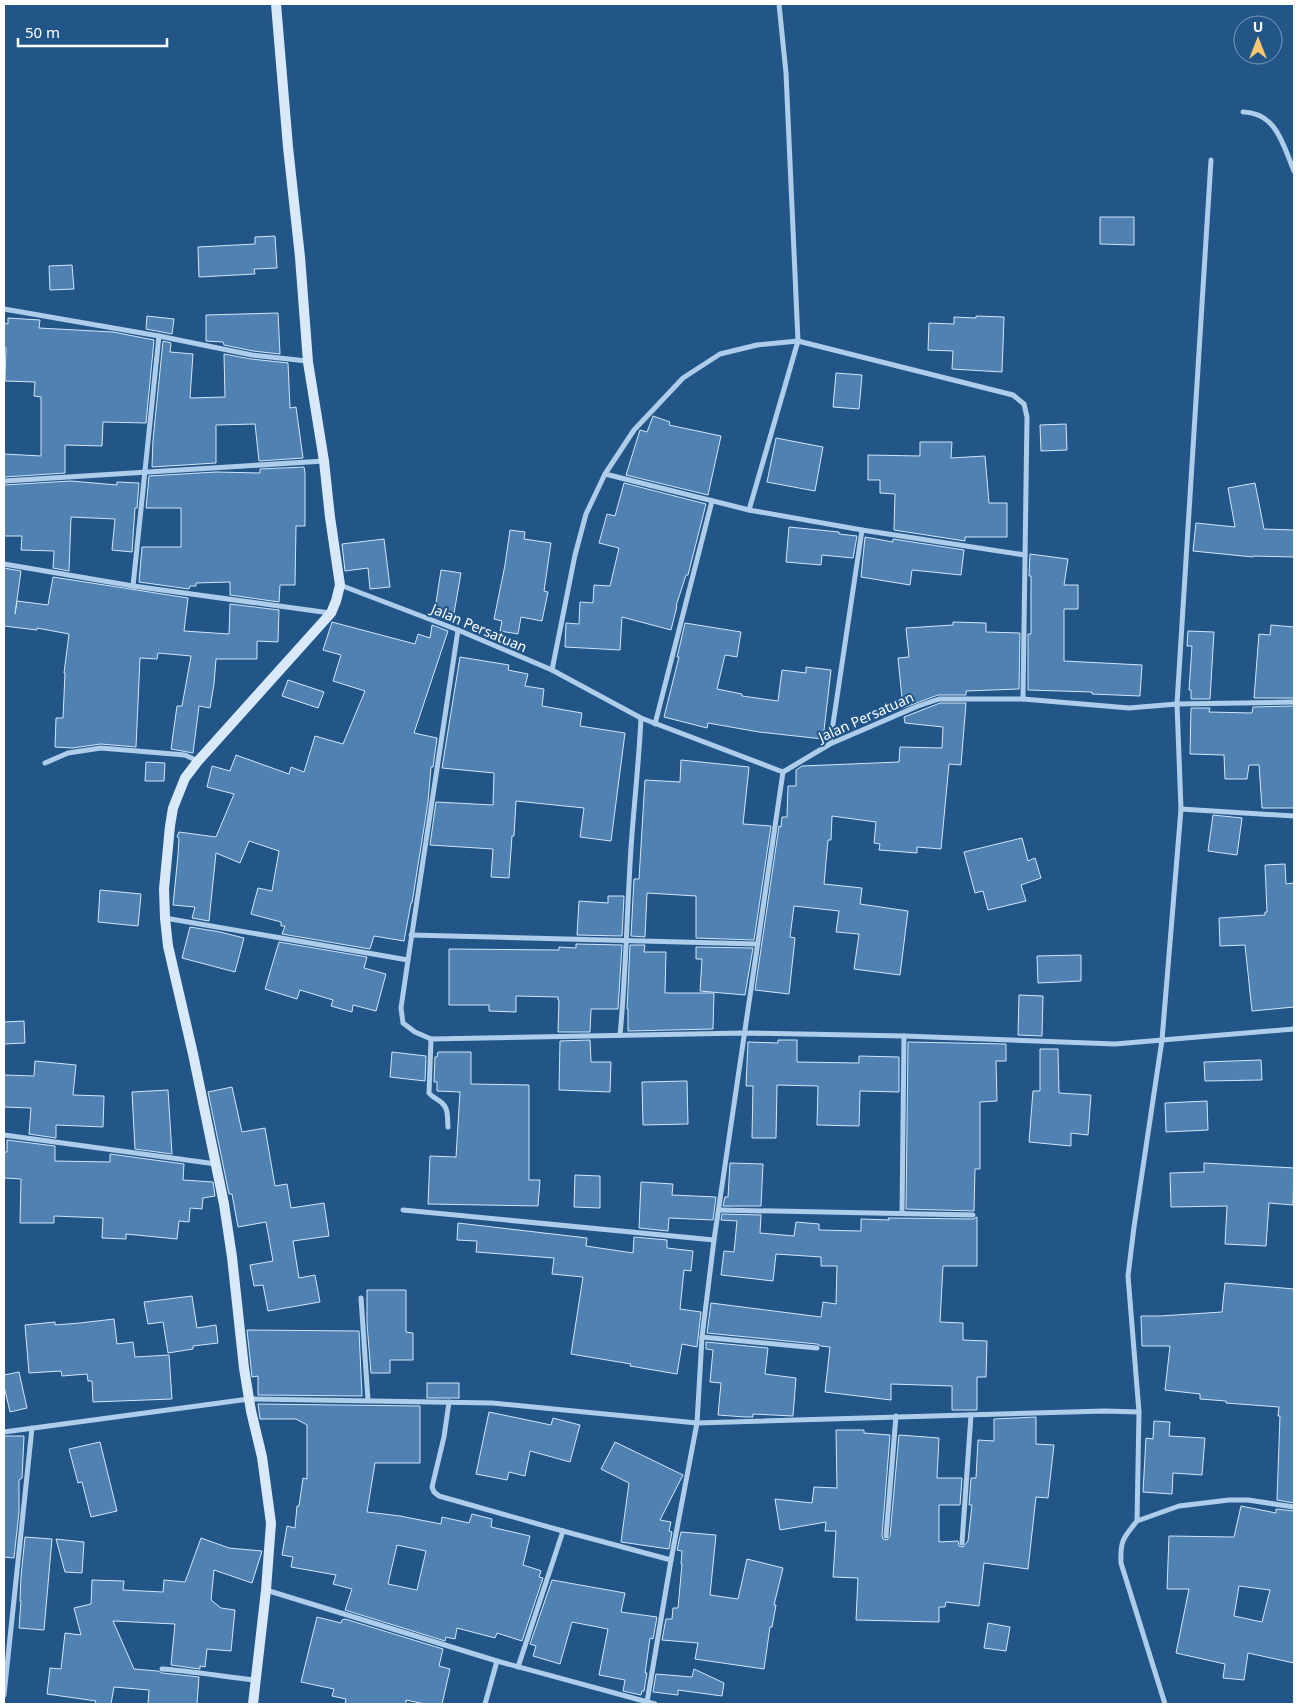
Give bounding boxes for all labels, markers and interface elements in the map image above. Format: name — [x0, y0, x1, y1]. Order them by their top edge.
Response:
scale bar — [18, 15, 166, 47]
north arrow — [1233, 15, 1283, 65]
text: U — [1253, 17, 1263, 36]
text: 50 m — [25, 22, 60, 42]
street label: Jalan Persatuan — [427, 598, 530, 656]
street label: Jalan Persatuan — [813, 687, 916, 747]

